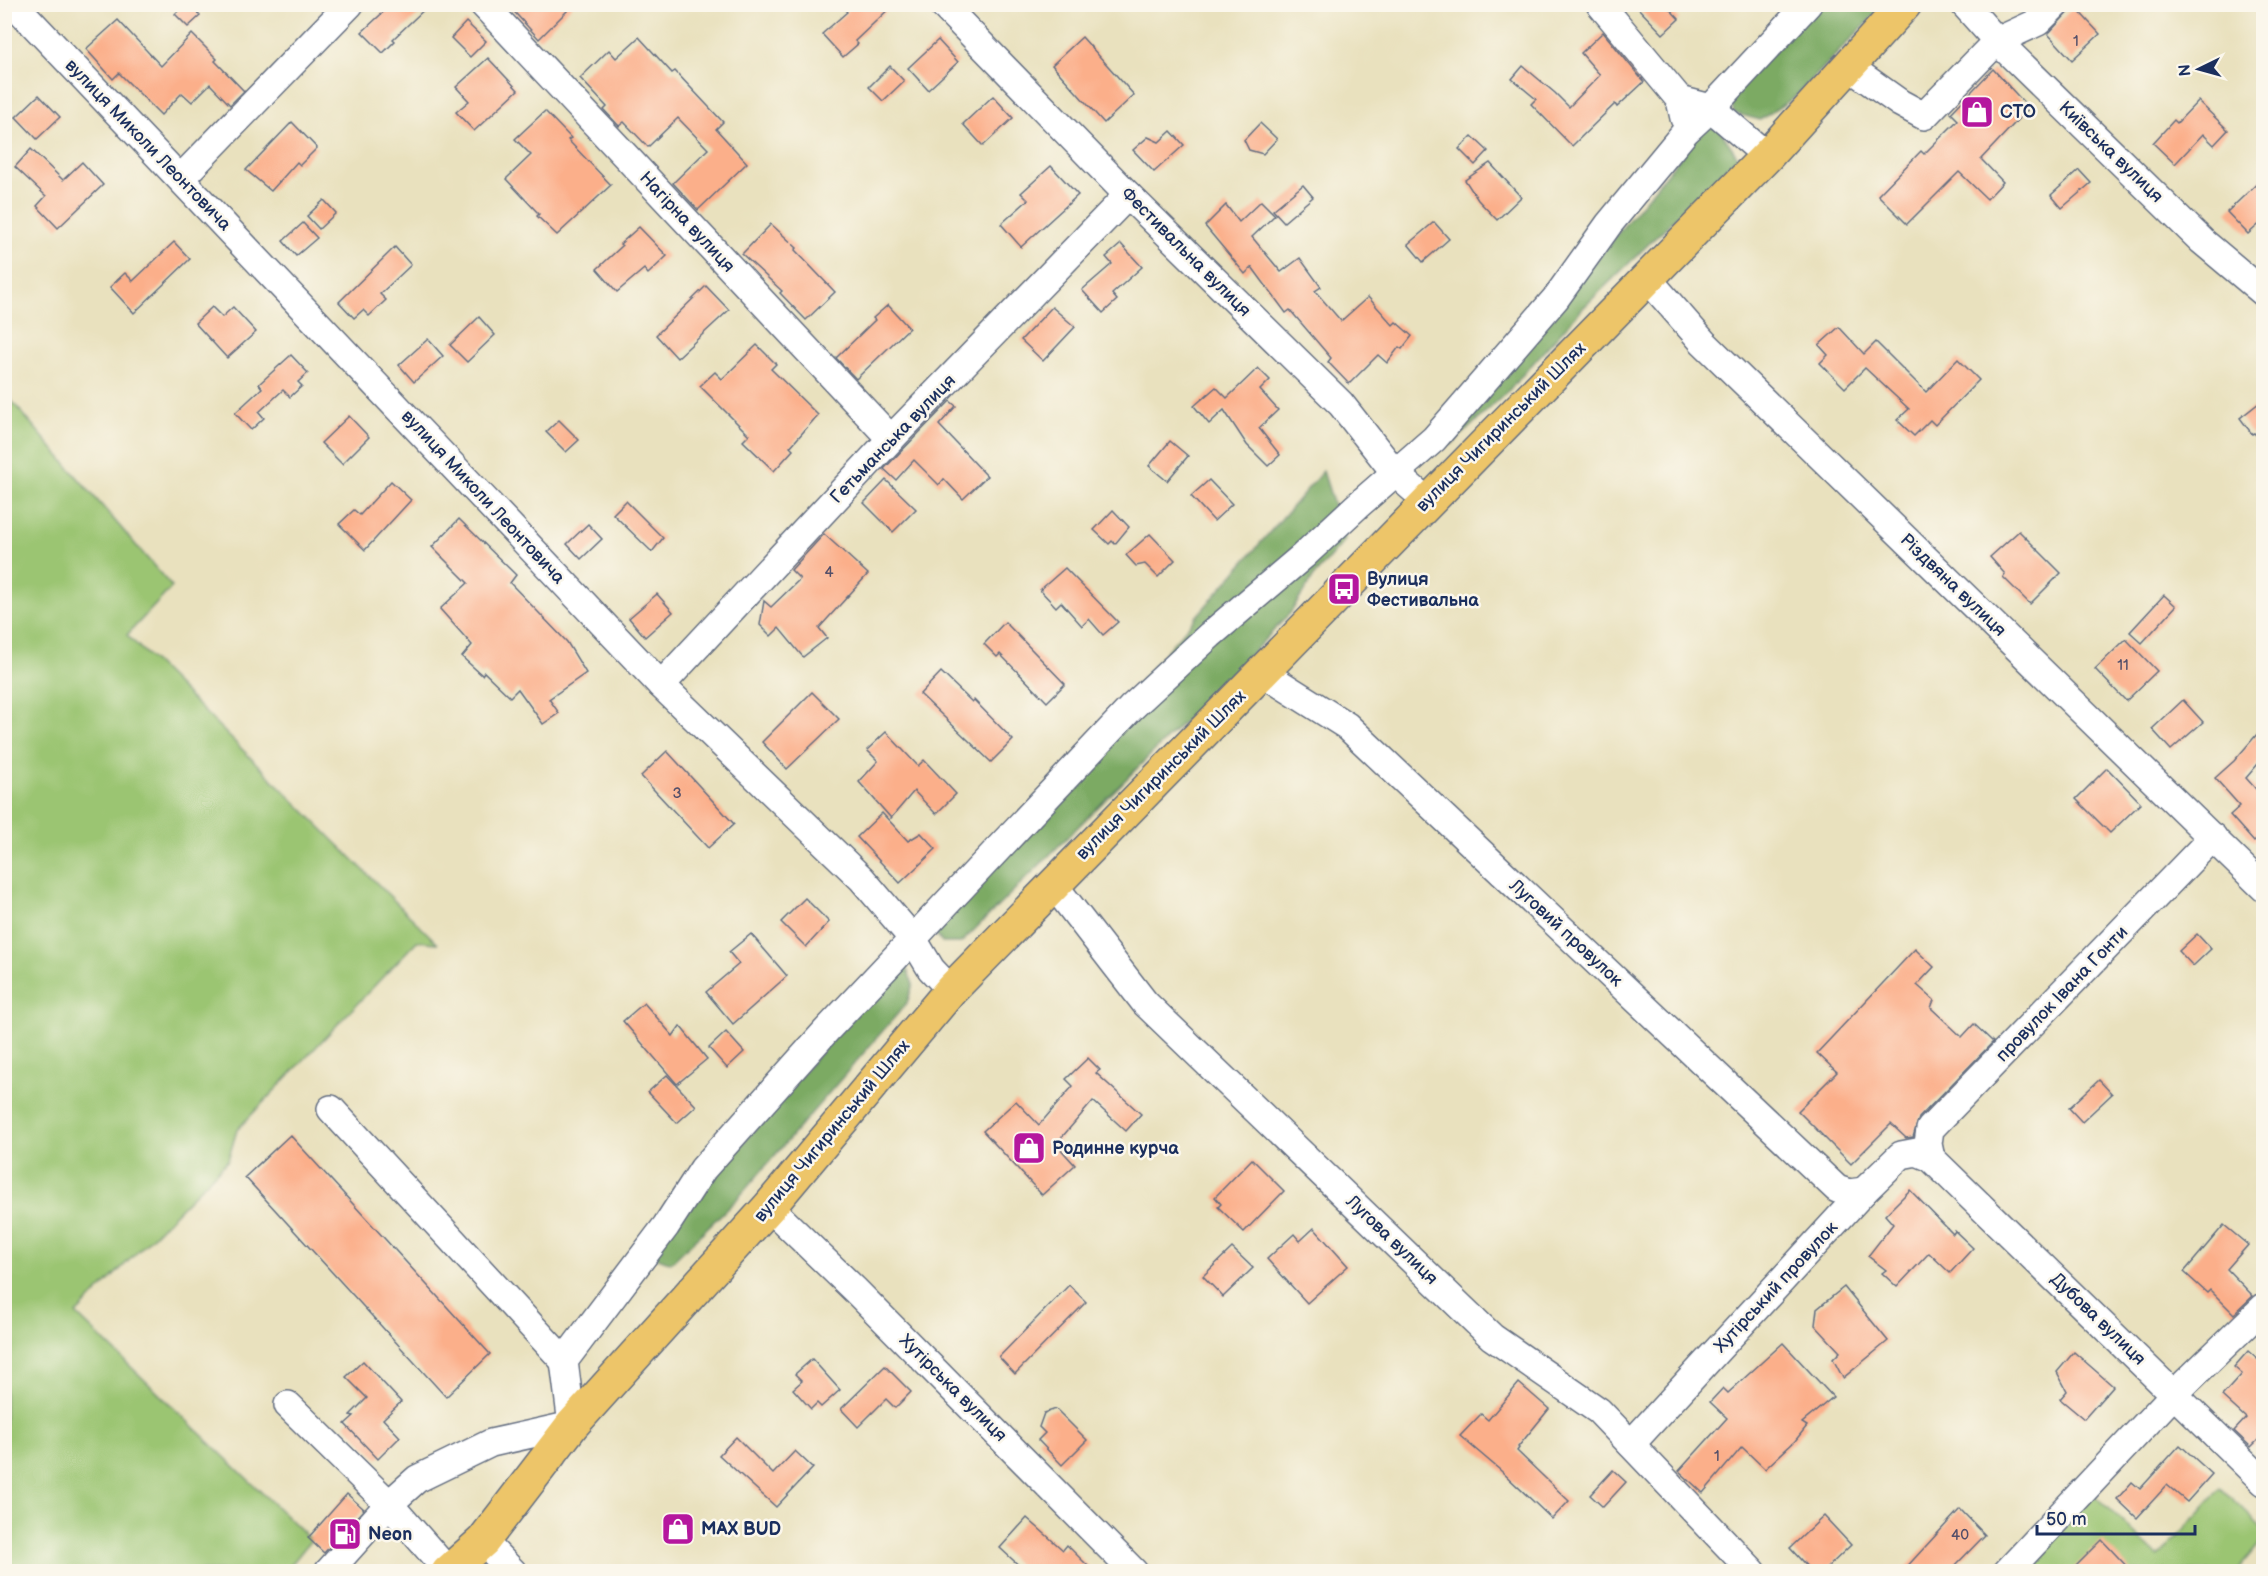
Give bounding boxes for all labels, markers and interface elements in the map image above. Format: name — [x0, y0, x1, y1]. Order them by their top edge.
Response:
house number: 1 — [2073, 32, 2079, 51]
north arrow — [2169, 39, 2229, 99]
street label: вулиця Миколи Леонтовича — [61, 55, 236, 235]
text: N — [2176, 63, 2196, 77]
shop icon: СТО — [1959, 94, 1995, 130]
street label: Київська вулиця — [2055, 97, 2167, 207]
place label: СТО — [2000, 102, 2036, 123]
street label: Нагірна вулиця — [635, 167, 739, 277]
street label: Фестивальна вулиця — [1117, 183, 1255, 321]
street label: вулиця Чигиринський Шлях — [1412, 338, 1590, 516]
street label: Гетьманська вулиця — [826, 370, 960, 508]
street label: вулиця Миколи Леонтовича — [397, 406, 569, 589]
street label: Різдвяна вулиця — [1896, 529, 2010, 641]
house number: 4 — [824, 563, 834, 582]
place label: Вулиця Фестивальна — [1367, 569, 1479, 611]
bus stop icon: Вулиця Фестивальна — [1326, 571, 1362, 607]
house number: 11 — [2117, 656, 2129, 675]
street label: вулиця Чигиринський Шлях — [1072, 686, 1250, 864]
house number: 3 — [672, 784, 682, 803]
street label: Луговий провулок — [1504, 874, 1627, 991]
street label: провулок Івана Гонти — [1992, 922, 2132, 1066]
street label: вулиця Чигиринський Шлях — [750, 1036, 914, 1226]
shop icon: Родинне курча — [1011, 1130, 1047, 1166]
place label: Родинне курча — [1052, 1138, 1179, 1159]
street label: Лугова вулиця — [1341, 1190, 1442, 1289]
street label: Хутірський провулок — [1710, 1217, 1842, 1357]
street label: Дубова вулиця — [2046, 1268, 2150, 1370]
street label: Хутірська вулиця — [895, 1330, 1011, 1446]
house number: 1 — [1714, 1447, 1720, 1466]
scale bar — [2037, 1498, 2194, 1536]
text: 50 m — [2046, 1509, 2087, 1530]
shop icon: MAX BUD — [660, 1511, 696, 1547]
fuel station icon: Neon — [327, 1516, 363, 1552]
place label: MAX BUD — [701, 1519, 781, 1540]
place label: Neon — [368, 1524, 412, 1545]
house number: 40 — [1951, 1526, 1969, 1545]

